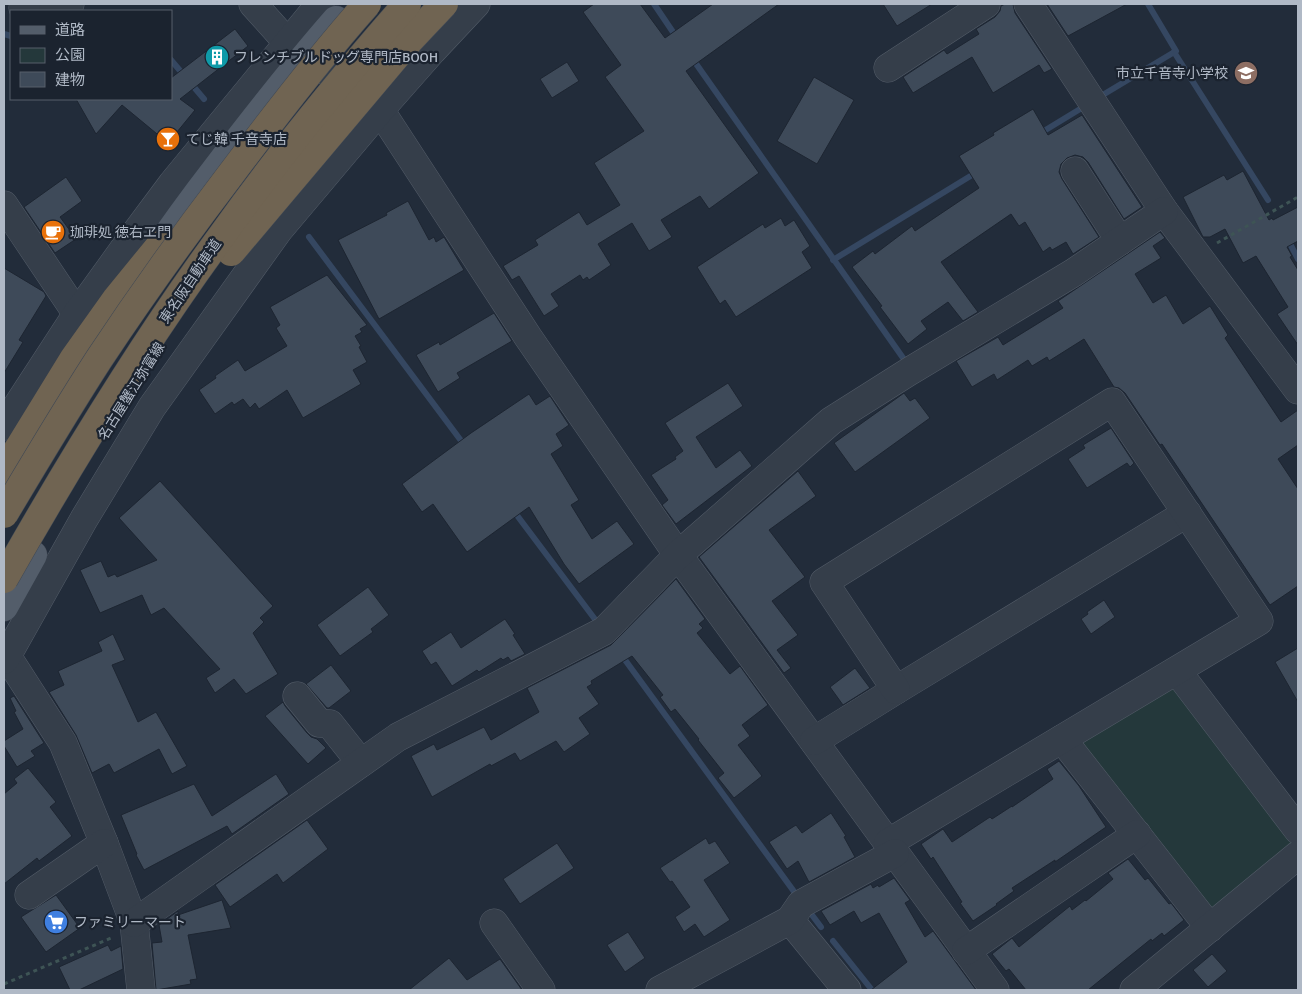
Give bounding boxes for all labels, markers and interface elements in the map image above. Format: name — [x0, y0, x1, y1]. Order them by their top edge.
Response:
legend — [10, 10, 172, 100]
text: 道路 — [55, 21, 85, 39]
building icon: フレンチブルドッグ専門店BOOH — [204, 44, 230, 70]
text: 公園 — [55, 46, 85, 64]
place label: フレンチブルドッグ専門店BOOH — [234, 49, 438, 66]
school or university icon: 市立千音寺小学校 — [1233, 60, 1259, 86]
place label: 市立千音寺小学校 — [1116, 65, 1228, 82]
text: 建物 — [55, 71, 85, 89]
bar icon: てじ韓 千音寺店 — [155, 126, 181, 152]
place label: てじ韓 千音寺店 — [186, 131, 287, 148]
cafe icon: 珈琲処 徳右ヱ門 — [40, 219, 66, 245]
place label: 珈琲処 徳右ヱ門 — [70, 224, 171, 241]
street label: 東名阪自動車道 — [156, 236, 225, 327]
street label: 名古屋蟹江弥富線 — [95, 339, 168, 443]
supermarket icon: ファミリーマート — [43, 909, 69, 935]
place label: ファミリーマート — [74, 914, 186, 931]

